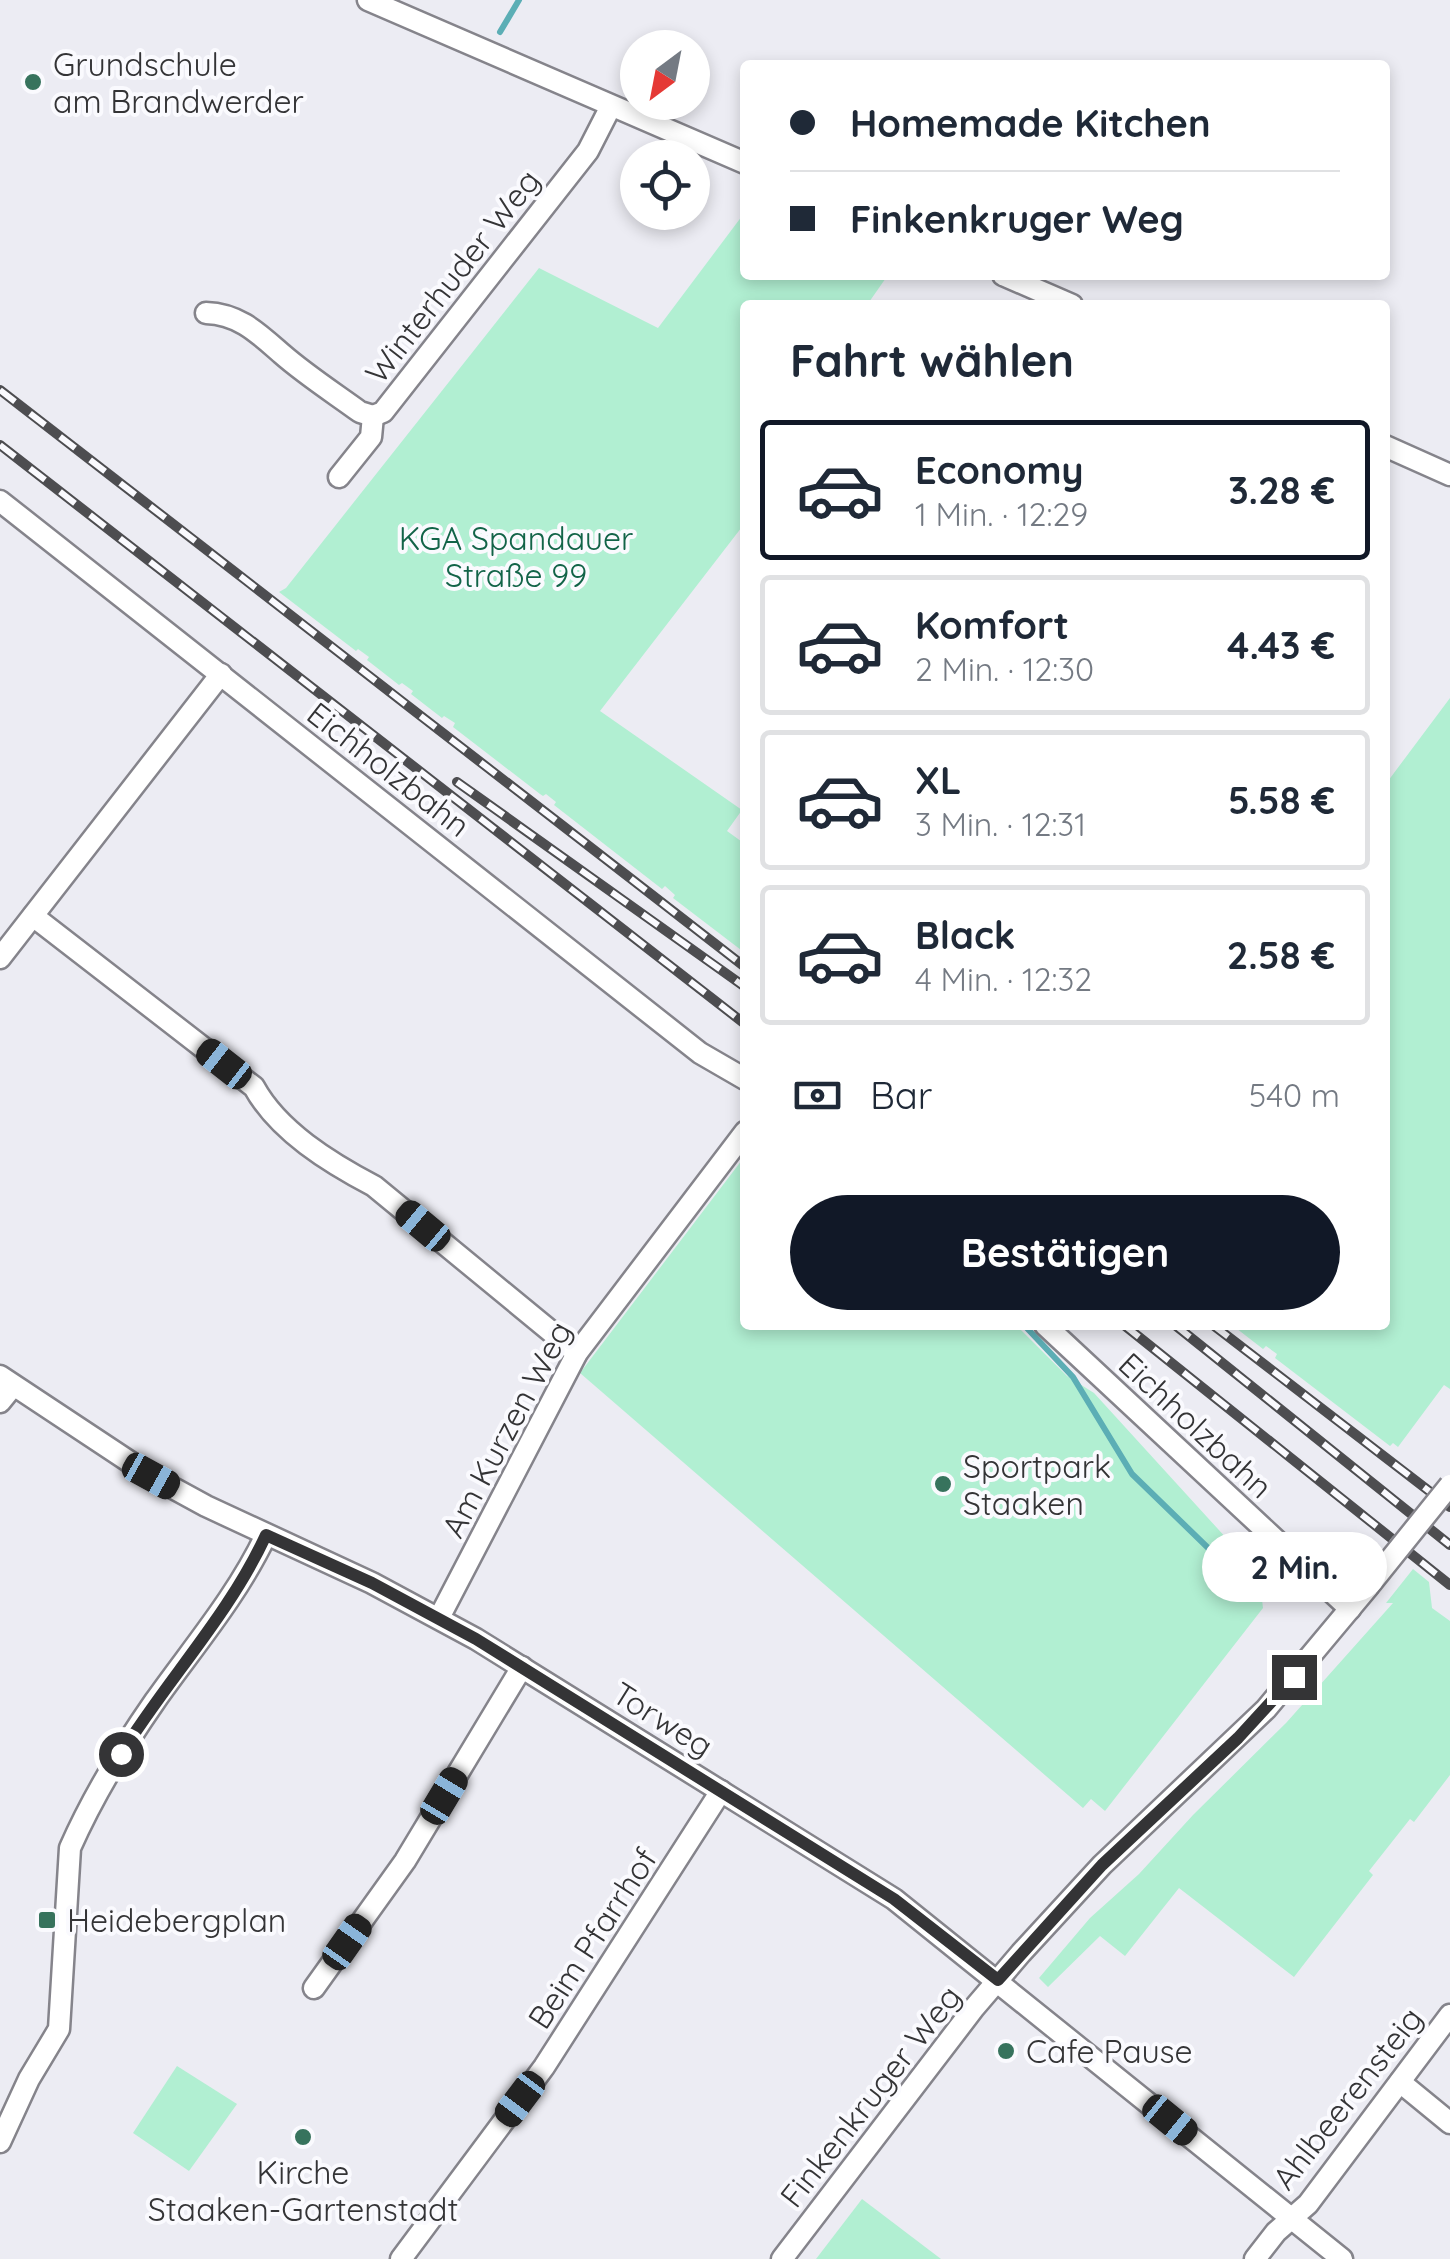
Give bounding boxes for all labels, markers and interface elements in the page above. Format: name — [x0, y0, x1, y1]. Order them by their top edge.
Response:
north arrow — [620, 30, 710, 120]
map controls — [620, 30, 710, 230]
place label: Grundschule am Brandwerder — [53, 44, 304, 121]
marker: Grundschule am Brandwerder — [22, 71, 44, 93]
text: Homemade Kitchen — [850, 99, 1211, 147]
button: locate — [620, 140, 710, 230]
street label: Winterhuder Weg — [356, 161, 548, 391]
text: Finkenkruger Weg — [850, 195, 1184, 243]
text: Fahrt wählen — [790, 332, 1074, 388]
icon: car — [795, 445, 885, 535]
text: Economy — [915, 446, 1084, 494]
text: 3.28 € — [1228, 466, 1335, 514]
text: 1 Min. · 12:29 — [915, 494, 1088, 534]
park label: KGA Spandauer Straße 99 — [399, 518, 633, 595]
icon: car — [795, 600, 885, 690]
text: Komfort — [915, 601, 1069, 649]
text: 4.43 € — [1227, 621, 1335, 669]
text: 2 Min. · 12:30 — [915, 649, 1094, 689]
street label: Eichholzbahn — [300, 693, 478, 845]
icon: car — [795, 755, 885, 845]
text: XL — [915, 756, 961, 804]
text: 5.58 € — [1228, 776, 1335, 824]
text: 3 Min. · 12:31 — [915, 804, 1086, 844]
icon: car — [795, 910, 885, 1000]
text: Black — [915, 911, 1015, 959]
text: 2.58 € — [1227, 931, 1335, 979]
text: 4 Min. · 12:32 — [915, 959, 1092, 999]
car — [191, 1034, 257, 1094]
icon: cash — [790, 1068, 845, 1123]
text: Bar — [870, 1071, 932, 1119]
text: 540 m — [1249, 1075, 1340, 1115]
car — [390, 1195, 456, 1257]
button: Bestätigen — [790, 1195, 1340, 1310]
street label: Am Kurzen Weg — [432, 1314, 580, 1544]
street label: Eichholzbahn — [1111, 1344, 1281, 1506]
place label: Sportpark Staaken — [963, 1446, 1111, 1523]
car — [117, 1448, 185, 1504]
marker: Sportpark Staaken — [932, 1473, 954, 1495]
callout: 2 Min. — [1202, 1532, 1386, 1602]
text: 2 Min. — [1251, 1547, 1338, 1587]
route end — [1272, 1655, 1317, 1700]
street label: Torweg — [605, 1673, 721, 1765]
route start — [99, 1732, 144, 1777]
car — [416, 1763, 472, 1829]
street label: Beim Pfarrhof — [519, 1840, 665, 2036]
place label: Heidebergplan — [67, 1900, 286, 1940]
marker: Heidebergplan — [36, 1909, 58, 1931]
car — [318, 1909, 376, 1975]
street label: Finkenkruger Weg — [771, 1977, 969, 2215]
street label: Ahlbeerensteig — [1263, 1999, 1431, 2197]
place label: Cafe Pause — [1026, 2031, 1193, 2071]
marker: Cafe Pause — [995, 2040, 1017, 2062]
car — [490, 2066, 550, 2132]
car — [1137, 2089, 1203, 2151]
marker: Kirche Staaken-Gartenstadt — [292, 2126, 314, 2148]
place label: Kirche Staaken-Gartenstadt — [148, 2152, 458, 2229]

